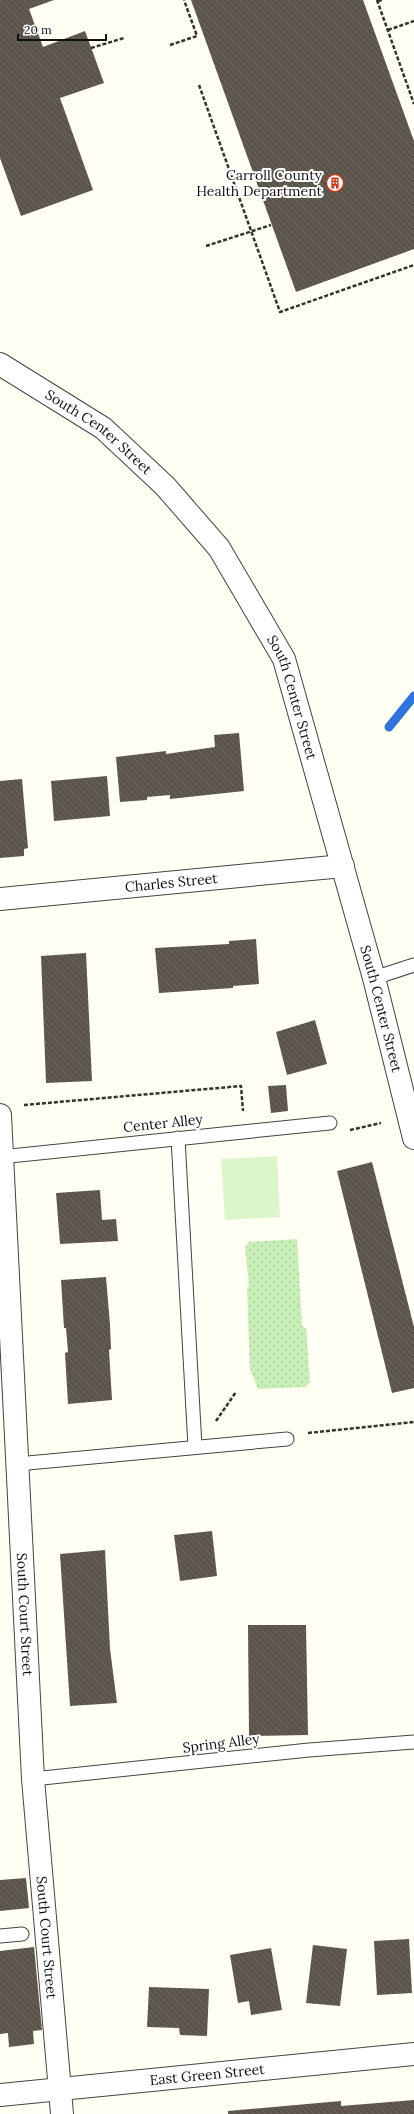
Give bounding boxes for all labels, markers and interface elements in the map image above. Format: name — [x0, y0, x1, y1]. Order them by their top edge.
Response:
scale bar — [18, 16, 106, 42]
text: 20 m — [24, 22, 52, 37]
place label: Carroll County Health Department — [196, 166, 323, 200]
building icon: Carroll County Health Department — [325, 173, 345, 193]
street label: South Center Street — [42, 385, 156, 479]
street label: South Center Street — [263, 632, 321, 762]
street label: Charles Street — [124, 869, 219, 896]
street label: South Center Street — [356, 943, 406, 1075]
street label: Center Alley — [122, 1110, 204, 1136]
street label: South Court Street — [13, 1552, 37, 1677]
street label: Spring Alley — [181, 1729, 261, 1757]
street label: South Court Street — [32, 1875, 61, 2000]
street label: East Green Street — [149, 2060, 266, 2089]

